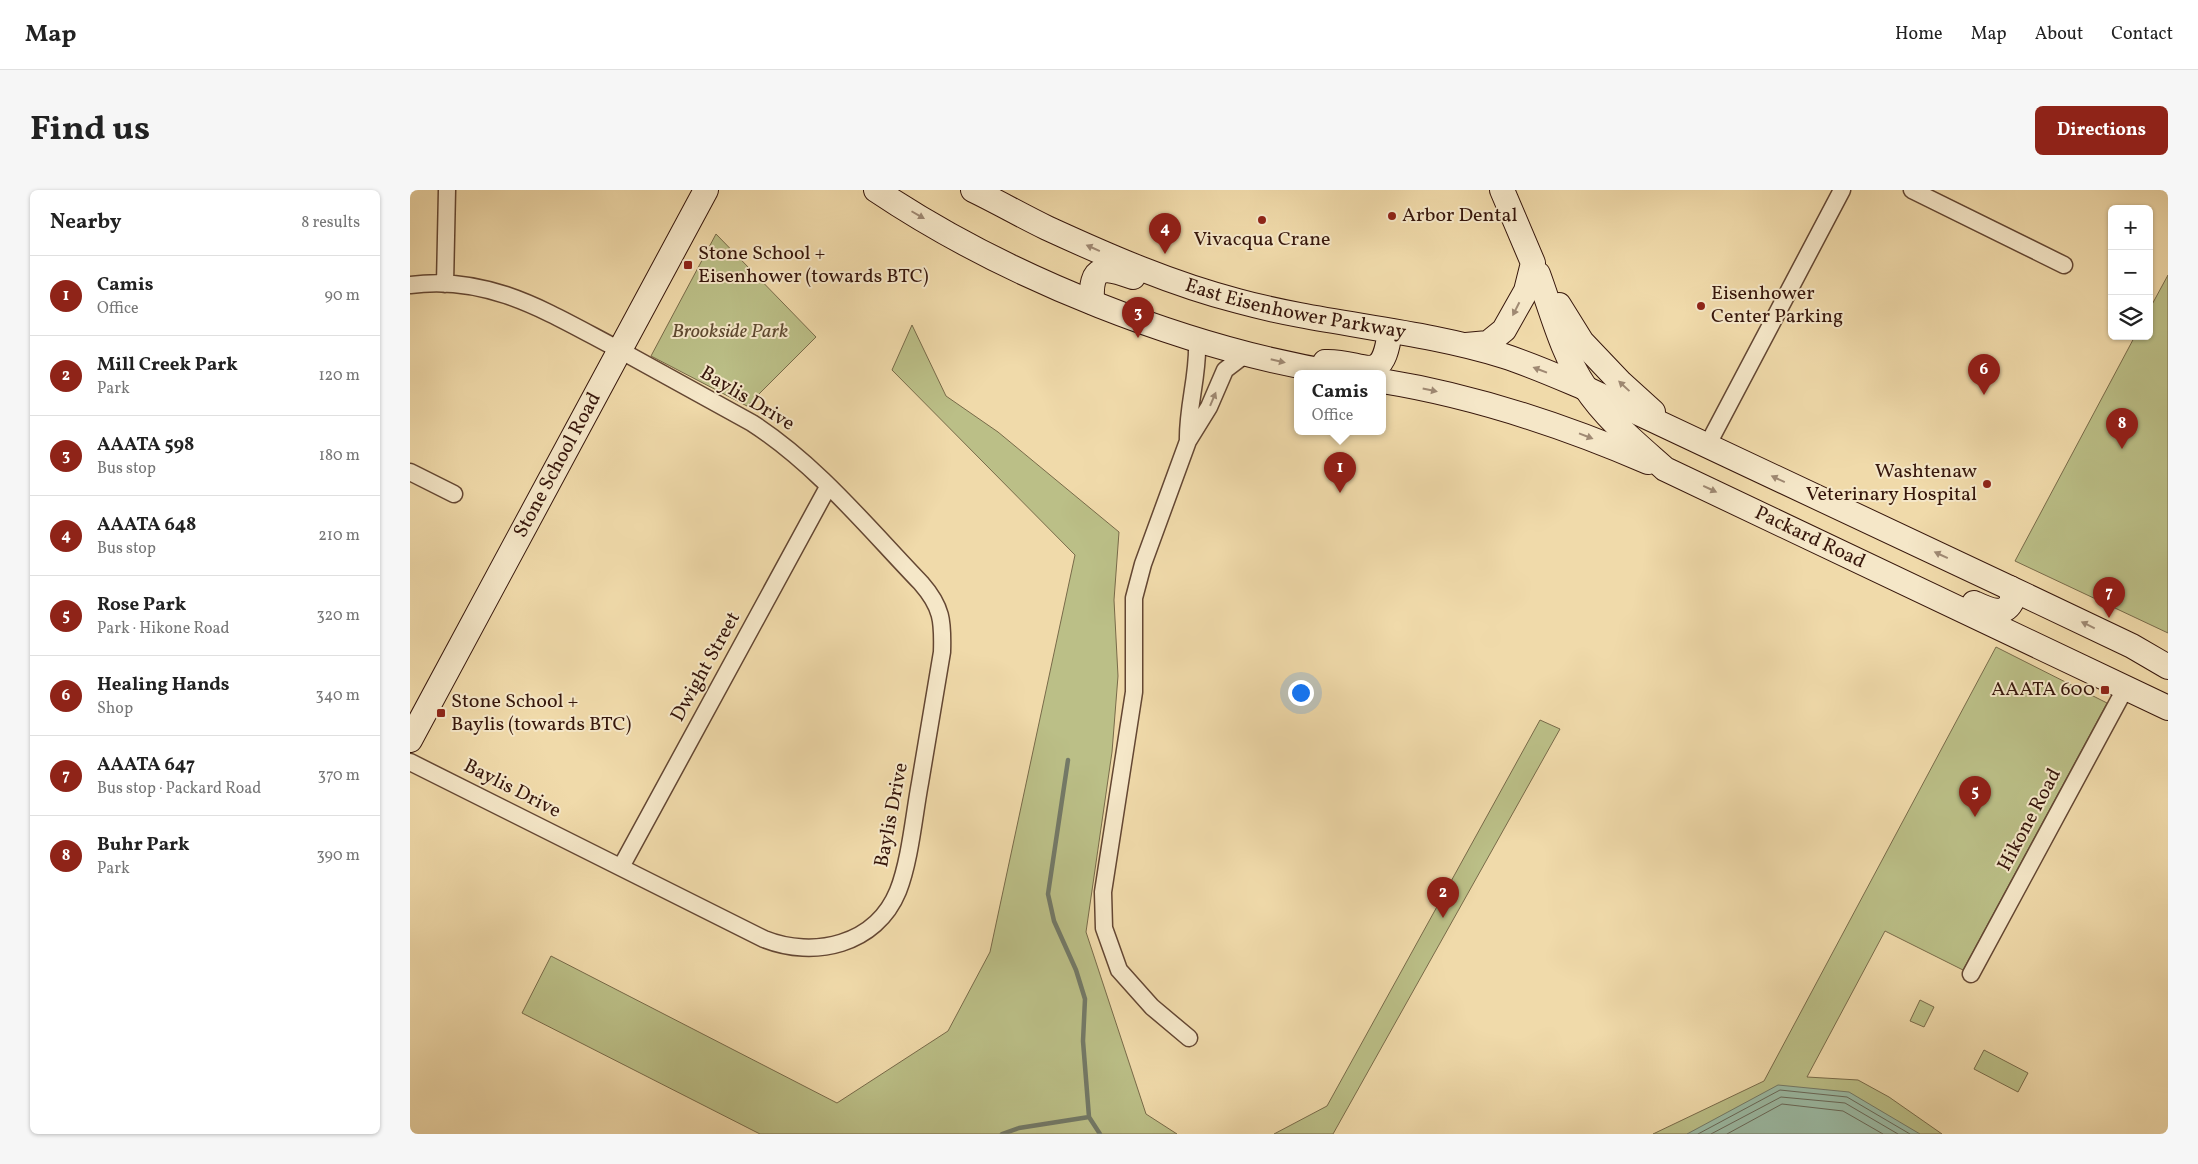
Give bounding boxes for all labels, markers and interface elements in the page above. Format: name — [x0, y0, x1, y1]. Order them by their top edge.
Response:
text: Map — [25, 18, 76, 52]
text: Home — [1895, 22, 1943, 47]
text: Map — [1971, 22, 2007, 47]
text: About — [2035, 22, 2083, 47]
text: Contact — [2111, 22, 2173, 47]
text: Find us — [30, 106, 150, 154]
button: Directions — [2035, 106, 2168, 155]
place label: Arbor Dental — [1402, 202, 1517, 230]
map controls — [2108, 205, 2153, 340]
button: + — [2108, 205, 2153, 250]
text: Nearby — [50, 208, 121, 237]
marker: Arbor Dental — [1386, 210, 1398, 222]
one-way arrow — [911, 211, 925, 220]
text: 8 results — [301, 212, 360, 234]
pin: 4 — [1149, 213, 1181, 254]
marker: Vivacqua Crane — [1256, 214, 1268, 226]
place label: Vivacqua Crane — [1193, 226, 1331, 254]
place label: Stone School + Eisenhower (towards BTC) — [698, 240, 929, 291]
one-way arrow — [1086, 243, 1100, 251]
button: − — [2108, 250, 2153, 295]
marker: Stone School + Eisenhower (towards BTC) — [682, 259, 694, 271]
text: Camis — [97, 272, 153, 298]
street label: East Eisenhower Parkway — [1181, 272, 1408, 347]
place label: Eisenhower Center Parking — [1711, 280, 1843, 331]
text: 1 — [63, 285, 69, 307]
text: 90 m — [324, 285, 360, 307]
button: layers — [2108, 295, 2153, 340]
pin: 3 — [1122, 297, 1154, 338]
text: Office — [97, 298, 139, 320]
marker: Eisenhower Center Parking — [1695, 300, 1707, 312]
one-way arrow — [1512, 301, 1520, 316]
park label: Brookside Park — [672, 318, 788, 346]
text: Mill Creek Park — [97, 352, 238, 378]
pin: 6 — [1968, 354, 2000, 395]
one-way arrow — [1271, 357, 1286, 365]
street label: Baylis Drive — [694, 360, 800, 438]
text: 2 — [62, 365, 70, 387]
text: 120 m — [318, 365, 360, 387]
one-way arrow — [1533, 365, 1547, 373]
popup — [1294, 370, 1386, 435]
text: Park — [97, 378, 130, 400]
text: Camis — [1312, 379, 1368, 405]
one-way arrow — [1618, 380, 1630, 392]
one-way arrow — [1423, 386, 1438, 394]
street label: Stone School Road — [507, 387, 608, 543]
one-way arrow — [1209, 392, 1217, 406]
text: Office — [1312, 405, 1353, 427]
pin: 8 — [2106, 408, 2138, 449]
text: AAATA 598 — [97, 432, 194, 458]
one-way arrow — [1579, 432, 1594, 440]
text: 3 — [62, 445, 70, 467]
text: 180 m — [319, 445, 360, 467]
pin: 1 — [1324, 452, 1356, 493]
text: Bus stop — [97, 458, 156, 480]
place label: Washtenaw Veterinary Hospital — [1806, 458, 1978, 509]
one-way arrow — [1771, 475, 1785, 483]
marker: Washtenaw Veterinary Hospital — [1981, 478, 1993, 490]
one-way arrow — [1702, 485, 1717, 494]
street label: Packard Road — [1750, 499, 1870, 576]
text: AAATA 648 — [97, 512, 196, 538]
text: 4 — [61, 525, 71, 547]
text: 210 m — [318, 525, 360, 547]
text: Bus stop — [97, 538, 156, 560]
one-way arrow — [1934, 551, 1948, 559]
pin: 7 — [2093, 577, 2125, 618]
text: Rose Park — [97, 592, 186, 618]
text: 5 — [62, 605, 70, 627]
text: 320 m — [316, 605, 360, 627]
street label: Dwight Street — [664, 607, 748, 727]
text: Park · Hikone Road — [97, 618, 230, 640]
one-way arrow — [2081, 621, 2095, 629]
text: Healing Hands — [97, 672, 230, 698]
place label: AAATA 600 — [1991, 676, 2095, 704]
your location — [1288, 680, 1314, 706]
marker: AAATA 600 — [2099, 684, 2111, 696]
text: 6 — [62, 685, 70, 707]
text: 340 m — [316, 685, 360, 707]
place label: Stone School + Baylis (towards BTC) — [451, 688, 631, 739]
text: Shop — [97, 698, 133, 720]
marker: Stone School + Baylis (towards BTC) — [435, 707, 447, 719]
text: AAATA 647 — [97, 752, 195, 778]
street label: Baylis Drive — [458, 752, 566, 826]
street label: Baylis Drive — [868, 760, 916, 870]
street label: Hikone Road — [1991, 764, 2069, 876]
text: 7 — [62, 765, 70, 787]
text: 370 m — [318, 765, 360, 787]
pin: 5 — [1959, 776, 1991, 817]
text: Bus stop · Packard Road — [97, 778, 261, 800]
text: Buhr Park — [97, 832, 190, 858]
text: 8 — [62, 845, 70, 867]
text: 390 m — [317, 845, 360, 867]
text: Park — [97, 858, 130, 880]
pin: 2 — [1427, 877, 1459, 918]

